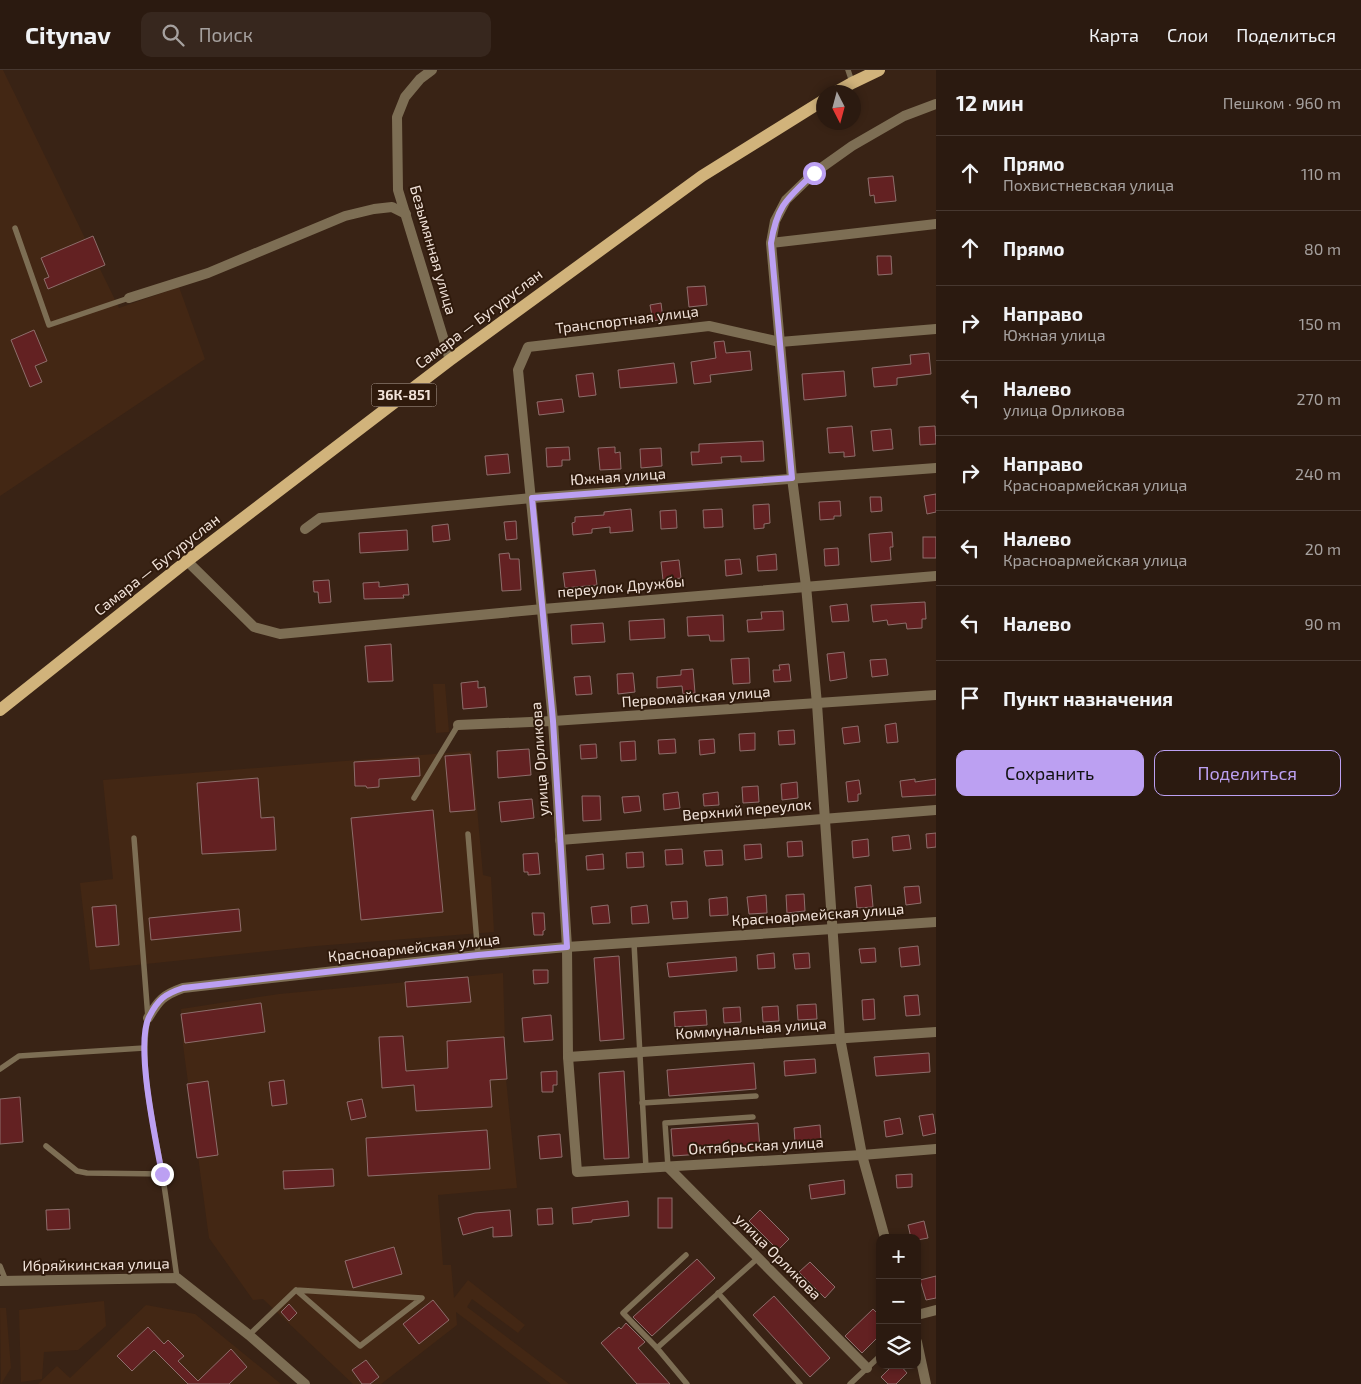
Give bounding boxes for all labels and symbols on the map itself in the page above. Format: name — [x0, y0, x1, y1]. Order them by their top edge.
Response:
north arrow — [816, 85, 861, 130]
route start — [803, 162, 826, 185]
street label: Безымянная улица — [406, 183, 461, 317]
street label: Самара — Бугуруслан — [411, 264, 546, 373]
street label: Транспортная улица — [554, 301, 700, 338]
road number: 36К-851 — [372, 384, 436, 406]
street label: Южная улица — [569, 464, 667, 489]
street label: Самара — Бугуруслан — [90, 510, 223, 620]
street label: переулок Дружбы — [557, 571, 685, 602]
street label: Первомайская улица — [621, 682, 771, 711]
street label: улица Орликова — [526, 701, 553, 817]
street label: Верхний переулок — [681, 794, 812, 825]
street label: Красноармейская улица — [731, 899, 905, 930]
street label: Красноармейская улица — [327, 929, 501, 966]
street label: Коммунальная улица — [675, 1014, 827, 1043]
street label: Октябрьская улица — [688, 1132, 824, 1159]
route end — [151, 1163, 174, 1186]
street label: улица Орликова — [731, 1209, 826, 1304]
street label: Ибряйкинская улица — [22, 1254, 170, 1275]

